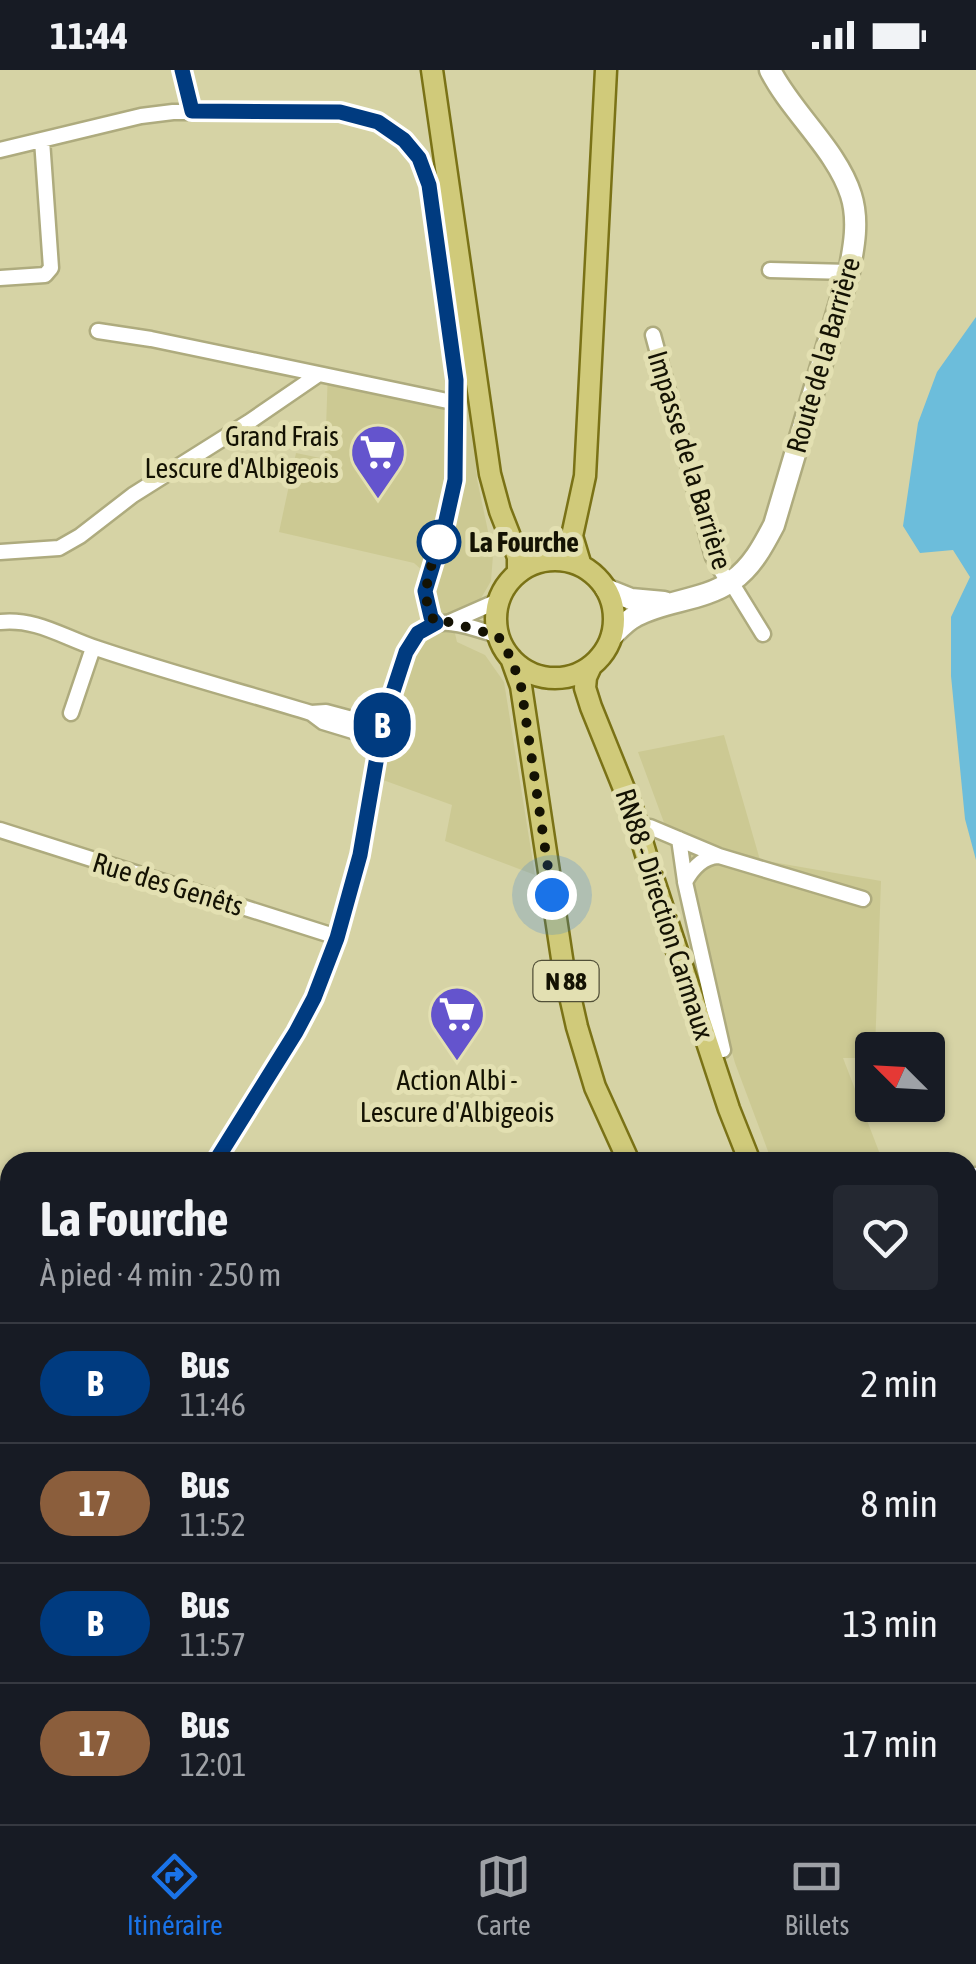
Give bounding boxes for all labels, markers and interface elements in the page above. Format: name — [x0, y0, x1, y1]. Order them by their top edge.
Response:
text: 11:44 — [50, 14, 128, 57]
street label: Route de la Barrière — [780, 253, 866, 457]
street label: Impasse de la Barrière — [642, 347, 738, 573]
place label: Grand Frais Lescure d'Albigeois — [145, 420, 339, 484]
supermarket icon: Grand Frais Lescure d'Albigeois — [348, 422, 408, 501]
marker: La Fourche — [418, 521, 460, 563]
place label: La Fourche — [469, 526, 579, 558]
line badge: B — [350, 692, 414, 758]
text: B — [374, 705, 390, 745]
street label: RN88 - Direction Carmaux — [609, 785, 721, 1043]
street label: Rue des Genêts — [89, 846, 247, 922]
your location — [527, 870, 577, 920]
road number: N 88 — [534, 961, 598, 1001]
supermarket icon: Action Albi - Lescure d'Albigeois — [427, 984, 487, 1063]
north arrow — [855, 1032, 945, 1122]
map controls — [855, 1032, 945, 1122]
place label: Action Albi - Lescure d'Albigeois — [360, 1064, 554, 1128]
button: heart — [833, 1185, 938, 1290]
text: La Fourche — [40, 1191, 229, 1246]
text: À pied · 4 min · 250 m — [40, 1256, 281, 1293]
text: Bus — [180, 1343, 230, 1386]
text: 2 min — [860, 1362, 938, 1405]
text: B — [87, 1363, 103, 1403]
text: 11:46 — [180, 1386, 246, 1423]
text: Bus — [180, 1463, 230, 1506]
text: 8 min — [860, 1482, 938, 1525]
text: 17 — [79, 1483, 111, 1523]
text: 11:52 — [180, 1506, 246, 1543]
text: Bus — [180, 1583, 230, 1626]
text: 13 min — [843, 1602, 938, 1645]
text: B — [87, 1603, 103, 1643]
text: 11:57 — [180, 1626, 246, 1663]
text: Bus — [180, 1703, 230, 1746]
text: 17 min — [843, 1722, 938, 1765]
text: 17 — [79, 1723, 111, 1763]
text: 12:01 — [180, 1746, 247, 1783]
tab: Itinéraire — [127, 1849, 223, 1941]
tab: Carte — [476, 1849, 531, 1941]
tab: Billets — [784, 1849, 849, 1941]

